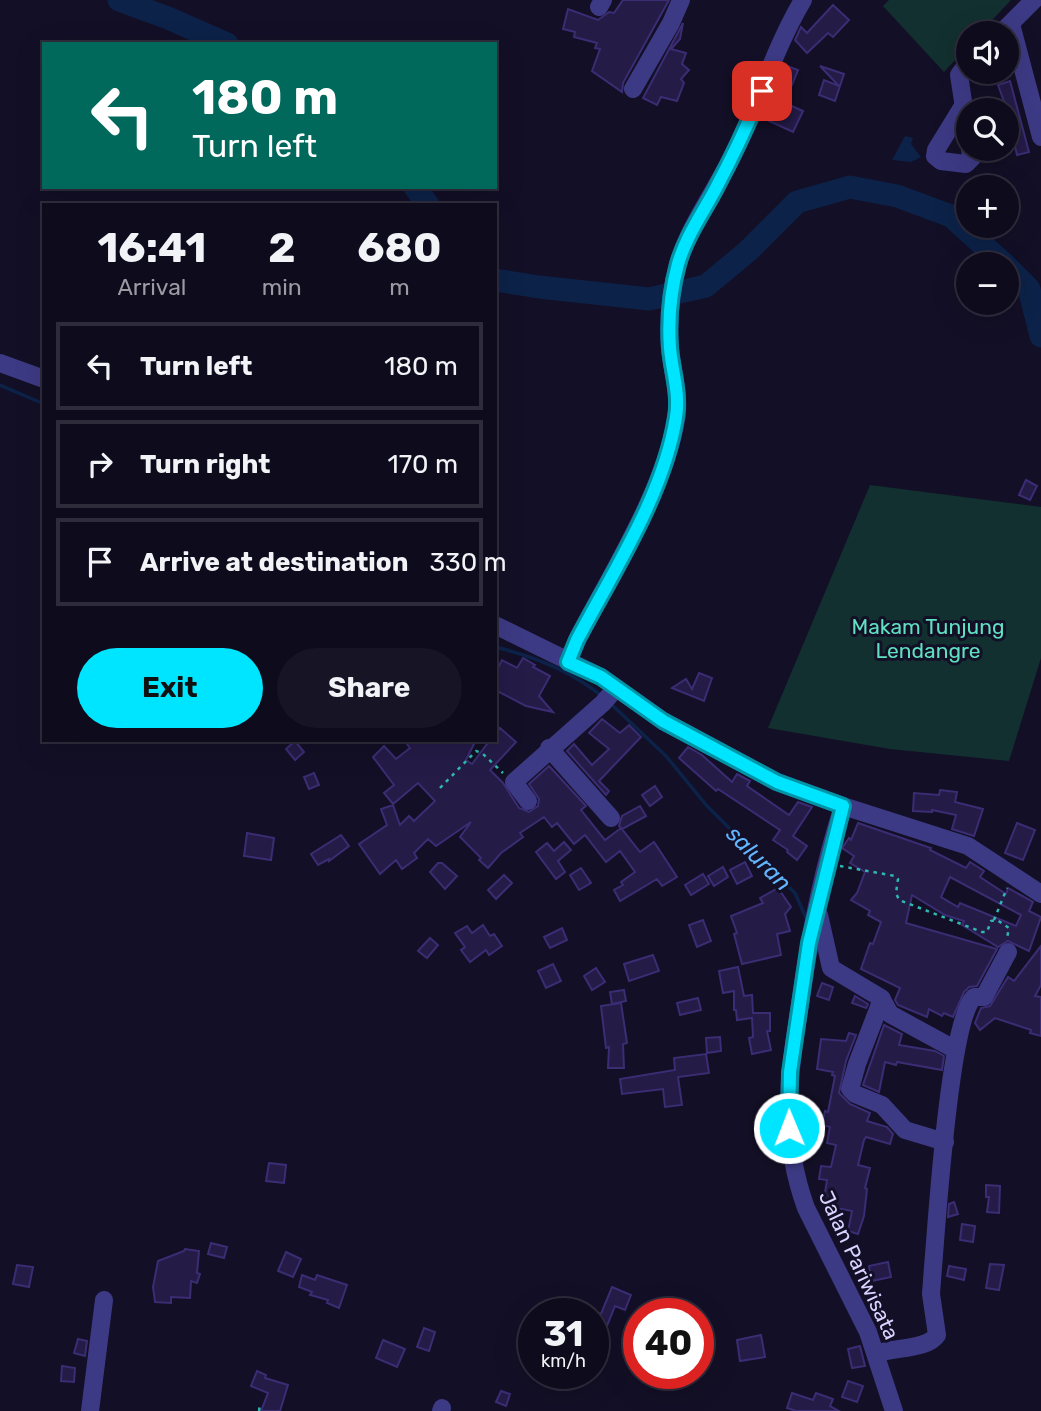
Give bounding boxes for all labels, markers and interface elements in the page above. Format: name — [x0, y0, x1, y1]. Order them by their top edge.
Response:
map controls — [956, 21, 1019, 315]
button: sound — [956, 21, 1019, 84]
pin — [732, 61, 792, 121]
text: 180 m — [192, 68, 338, 126]
icon: left — [77, 70, 168, 161]
icon: arrive — [743, 72, 781, 110]
button: search — [956, 98, 1019, 161]
text: Turn left — [192, 127, 317, 165]
button: + — [956, 175, 1019, 238]
text: 16:41 — [97, 223, 206, 273]
text: 2 — [268, 223, 295, 273]
text: 680 — [357, 223, 442, 273]
button: − — [956, 252, 1019, 315]
text: Arrival — [117, 273, 186, 301]
text: min — [262, 273, 302, 301]
text: m — [389, 273, 410, 301]
icon: left — [81, 347, 119, 385]
text: Turn left — [140, 351, 252, 382]
text: 180 m — [384, 351, 458, 382]
icon: right — [81, 445, 119, 483]
text: Turn right — [140, 449, 270, 480]
text: 170 m — [388, 449, 458, 480]
icon: arrive — [81, 543, 119, 581]
text: Arrive at destination — [140, 547, 408, 578]
text: 330 m — [429, 547, 507, 578]
park label: Makam Tunjung Lendangre — [852, 614, 1004, 663]
button: Exit — [77, 648, 263, 728]
button: Share — [277, 648, 462, 728]
water label: saluran — [721, 820, 797, 896]
position arrow — [752, 1091, 826, 1165]
street label: Jalan Pariwisata — [814, 1187, 904, 1343]
speed limit sign: 40 — [623, 1298, 714, 1389]
text: 31 — [544, 1313, 583, 1355]
text: km/h — [541, 1350, 586, 1372]

